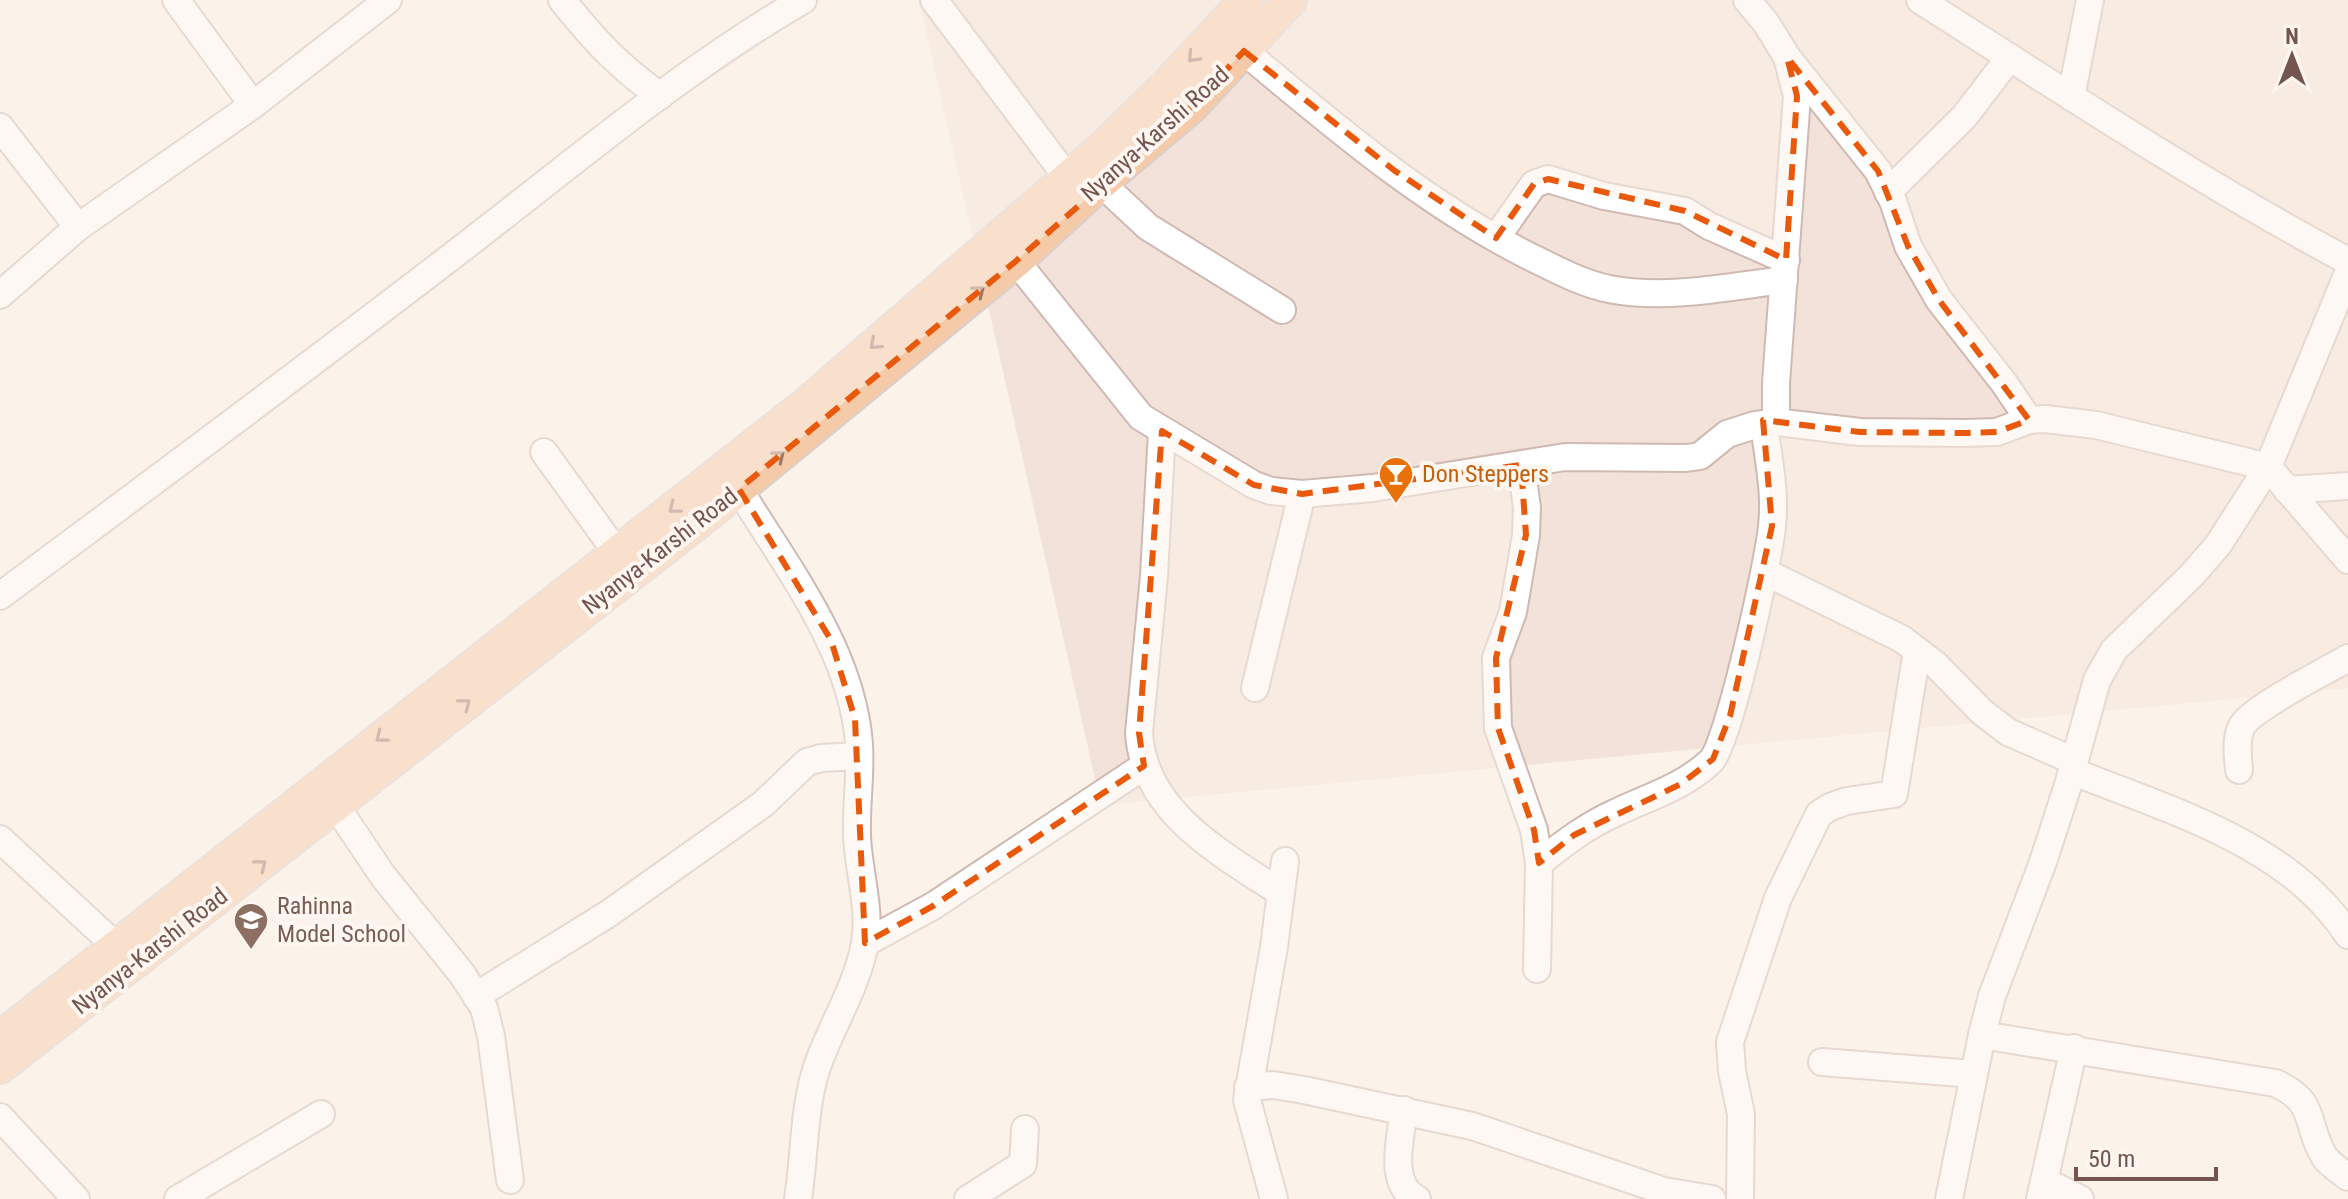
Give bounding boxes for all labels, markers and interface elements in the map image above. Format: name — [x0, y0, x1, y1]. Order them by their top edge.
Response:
north arrow — [2252, 16, 2332, 96]
text: N — [2285, 24, 2299, 49]
one-way arrow — [1189, 48, 1203, 63]
street label: Nyanya-Karshi Road — [1076, 60, 1234, 208]
one-way arrow — [970, 286, 985, 301]
one-way arrow — [870, 334, 885, 348]
one-way arrow — [769, 451, 784, 466]
bar icon: Don Steppers — [1377, 455, 1415, 505]
place label: Don Steppers — [1422, 460, 1549, 488]
street label: Nyanya-Karshi Road — [577, 482, 743, 620]
one-way arrow — [669, 498, 683, 513]
one-way arrow — [456, 699, 471, 713]
one-way arrow — [375, 728, 390, 742]
one-way arrow — [252, 861, 267, 875]
street label: Nyanya-Karshi Road — [67, 882, 233, 1020]
place label: Rahinna Model School — [277, 892, 406, 948]
school or university icon: Rahinna Model School — [232, 901, 270, 951]
scale bar — [2076, 1131, 2216, 1181]
text: 50 m — [2088, 1145, 2135, 1173]

